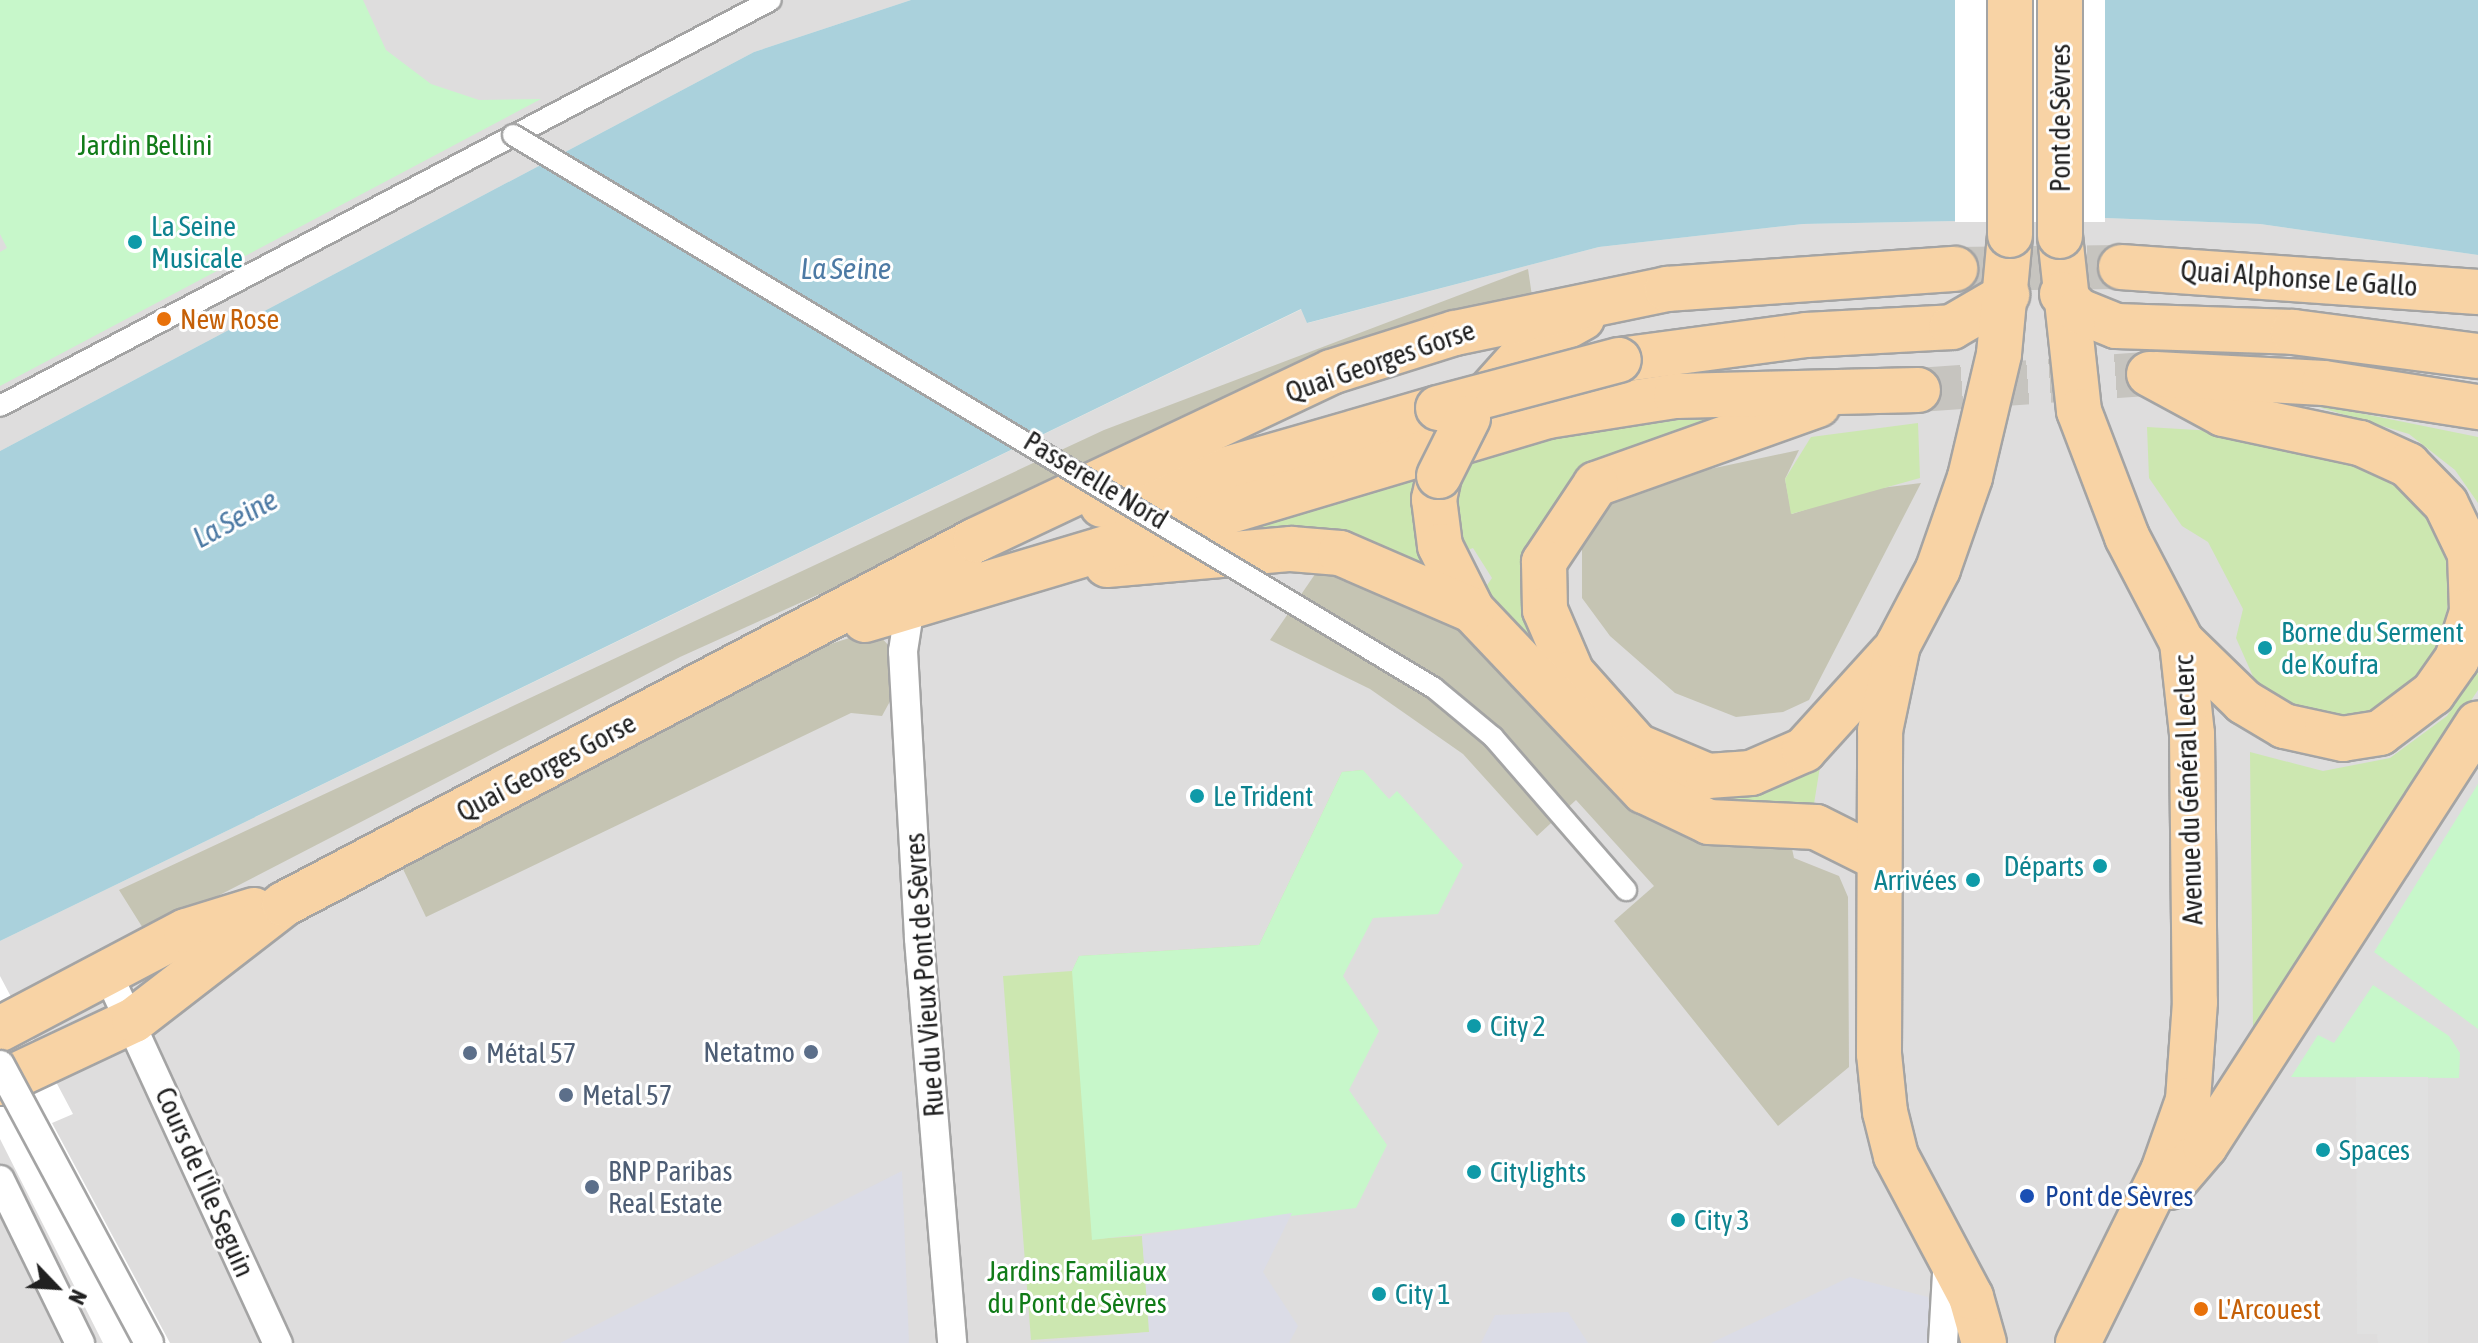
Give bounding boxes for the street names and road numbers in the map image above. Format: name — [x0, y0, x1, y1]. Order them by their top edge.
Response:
street label: Pont de Sèvres — [2043, 44, 2077, 192]
street label: Quai Alphonse Le Gallo — [2179, 253, 2419, 303]
street label: Quai Georges Gorse — [1281, 313, 1479, 409]
street label: Passerelle Nord — [1018, 424, 1174, 536]
street label: Avenue du Général Leclerc — [2166, 654, 2210, 926]
street label: Quai Georges Gorse — [451, 706, 641, 828]
street label: Rue du Vieux Pont de Sèvres — [897, 832, 951, 1118]
street label: Cours de l'Île Seguin — [148, 1082, 262, 1282]

